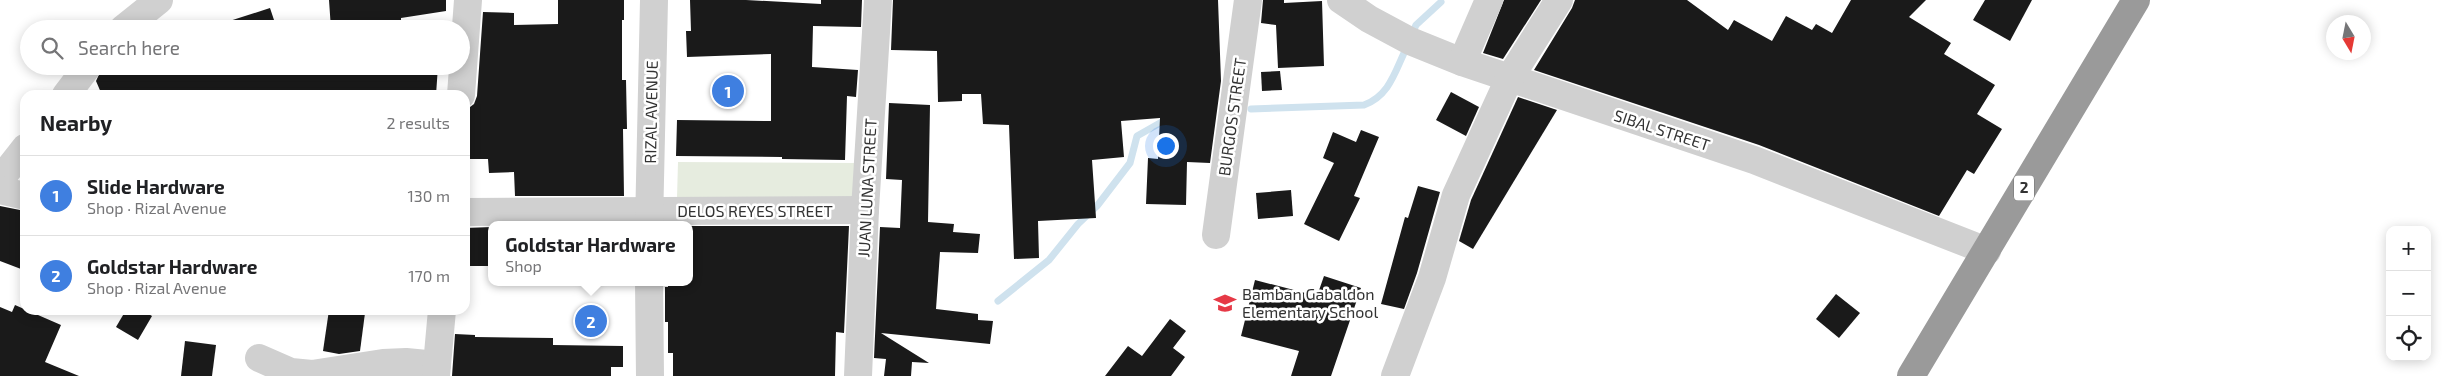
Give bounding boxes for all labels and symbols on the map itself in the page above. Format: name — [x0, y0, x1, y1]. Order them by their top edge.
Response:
north arrow — [2326, 15, 2371, 60]
street label: BURGOS STREET — [1214, 57, 1249, 177]
street label: RIZAL AVENUE — [640, 60, 661, 164]
pin: 1 — [712, 72, 744, 110]
street label: SIBAL STREET — [1612, 105, 1713, 154]
street label: JUAN LUNA STREET — [853, 118, 880, 258]
your location — [1153, 133, 1179, 159]
road number: 2 — [2014, 176, 2034, 200]
street label: DELOS REYES STREET — [677, 201, 833, 220]
place label: Bamban Gabaldon Elementary School — [1242, 284, 1378, 321]
school or university icon: Bamban Gabaldon Elementary School — [1212, 290, 1238, 316]
pin: 2 — [575, 302, 607, 340]

